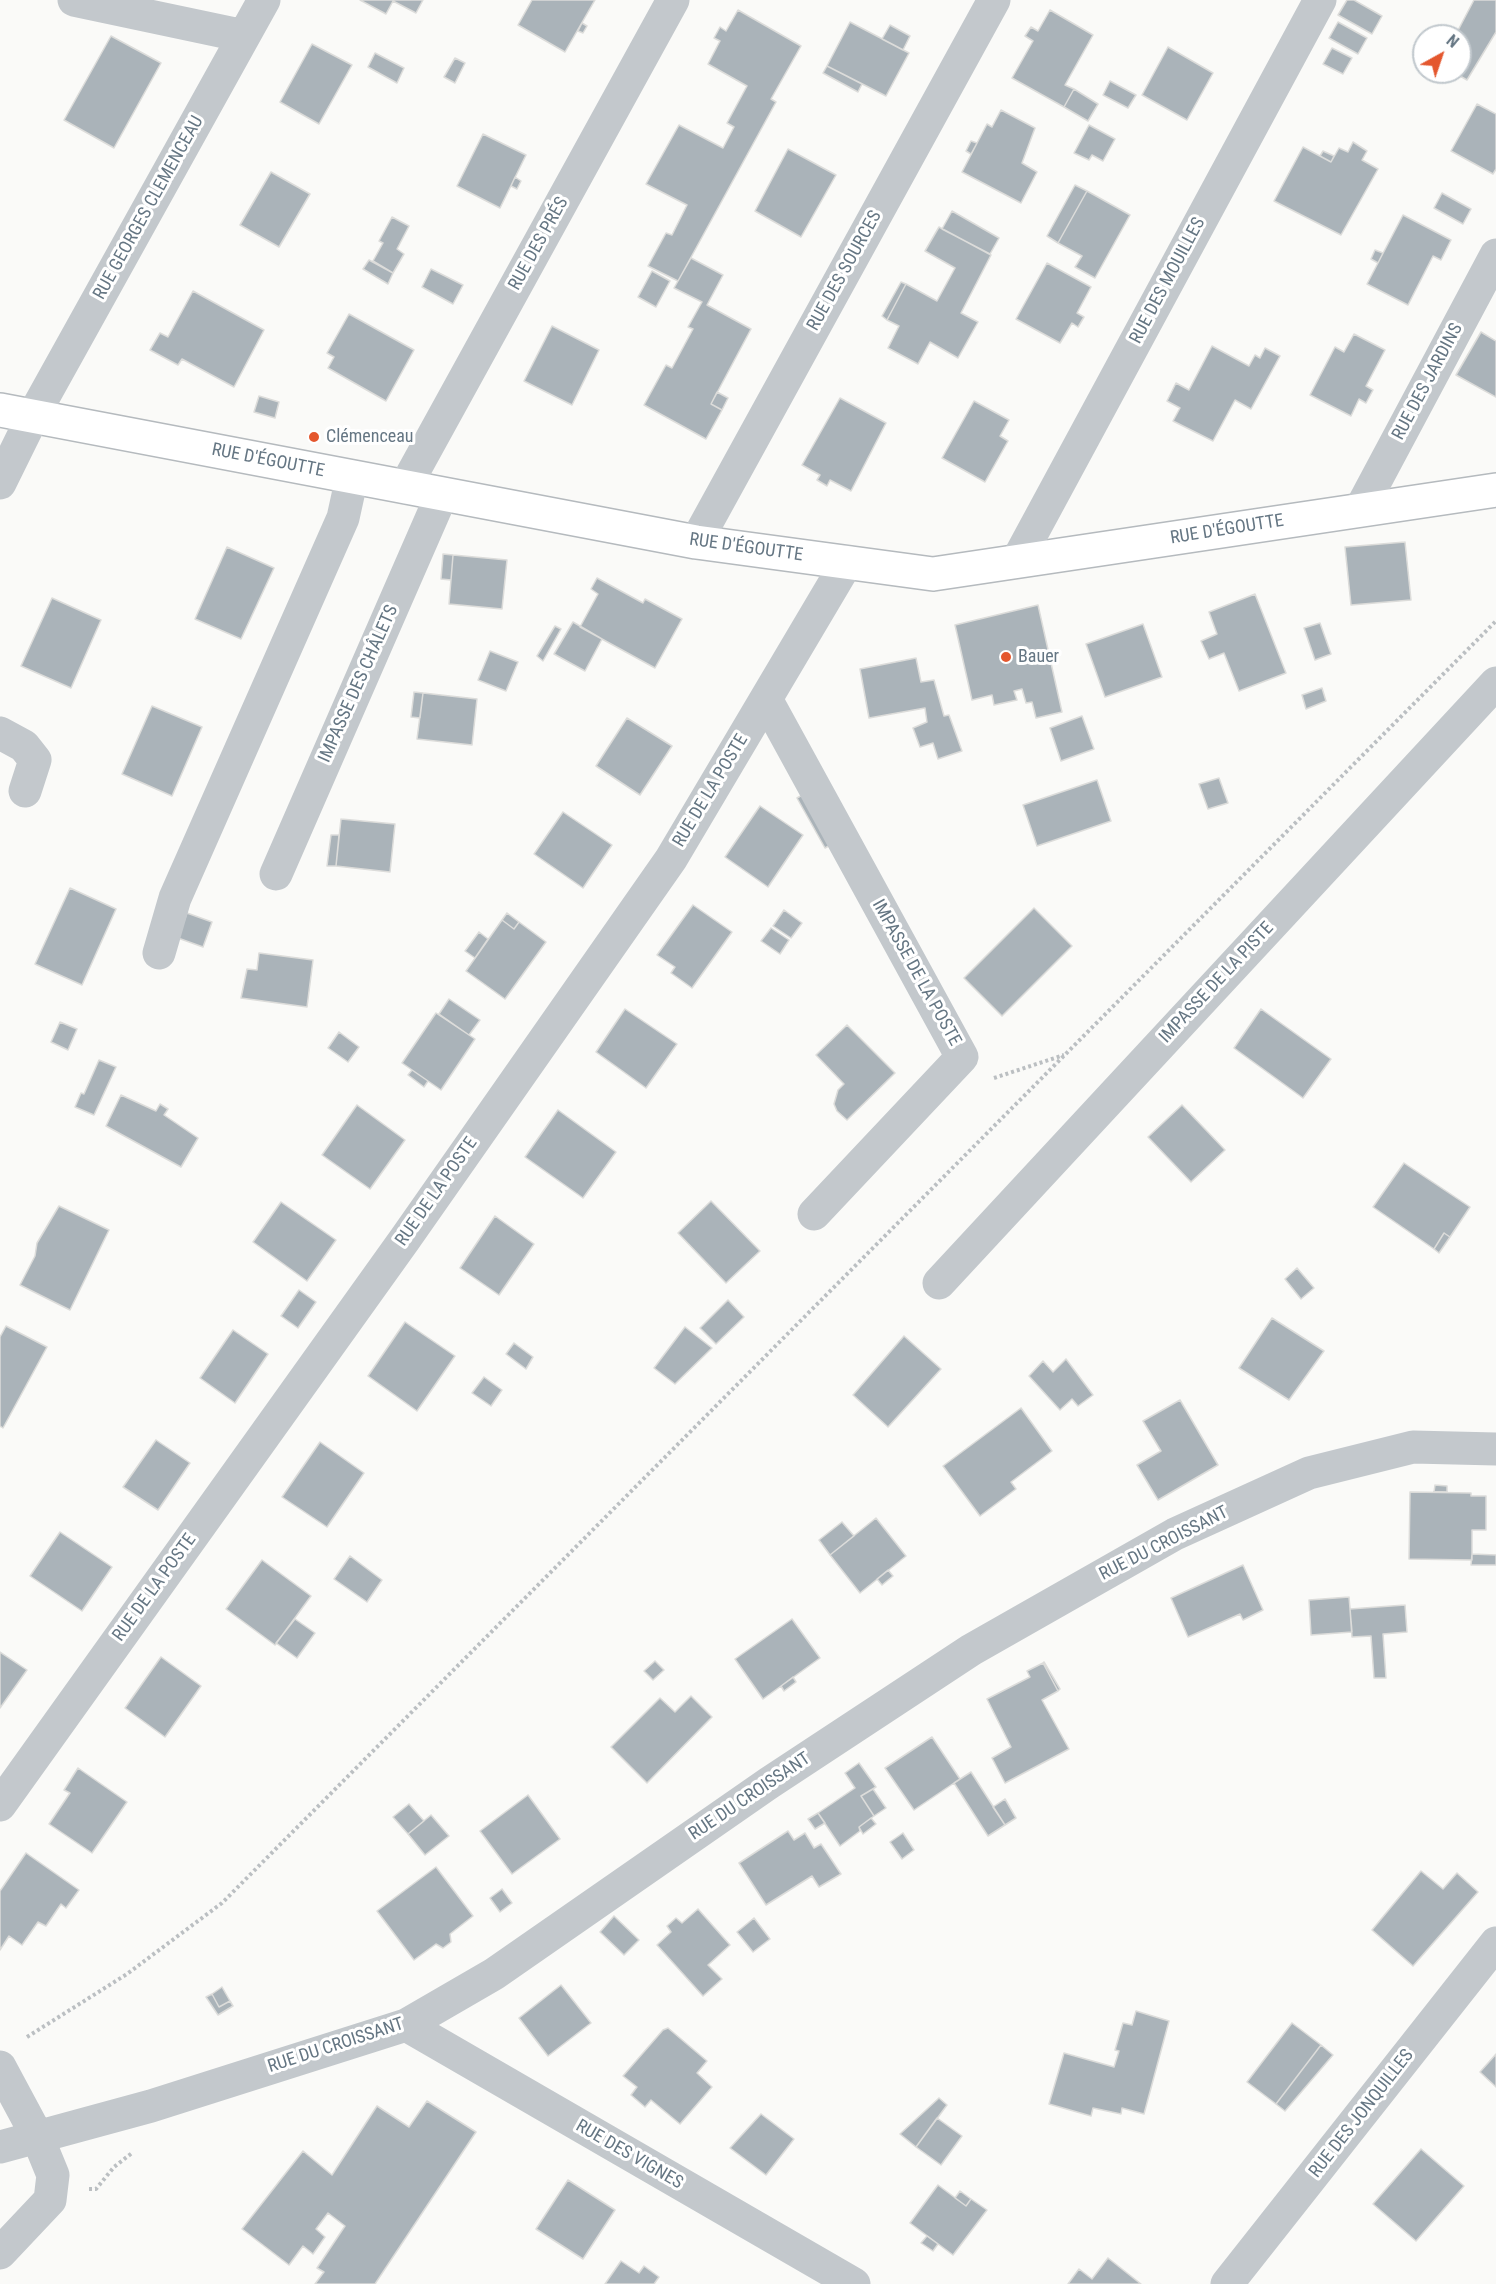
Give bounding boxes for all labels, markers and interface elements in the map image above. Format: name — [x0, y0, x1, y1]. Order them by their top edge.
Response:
north arrow — [1412, 24, 1472, 84]
text: N — [1443, 31, 1462, 52]
street label: RUE GEORGES CLEMENCEAU — [89, 112, 209, 304]
street label: RUE DES PRÉS — [505, 194, 573, 294]
street label: RUE DES SOURCES — [803, 207, 887, 335]
street label: RUE DES MOUILLES — [1126, 214, 1210, 348]
street label: RUE DES JARDINS — [1388, 320, 1468, 444]
place label: Clémenceau — [326, 426, 414, 448]
marker: Clémenceau — [307, 430, 321, 444]
street label: RUE D'ÉGOUTTE — [210, 439, 326, 483]
street label: RUE D'ÉGOUTTE — [1169, 510, 1285, 550]
street label: RUE D'ÉGOUTTE — [688, 529, 804, 567]
street label: IMPASSE DES CHÂLETS — [315, 602, 403, 766]
place label: Bauer — [1018, 646, 1059, 668]
marker: Bauer — [999, 650, 1013, 664]
street label: RUE DE LA POSTE — [669, 731, 753, 851]
street label: IMPASSE DE LA POSTE — [867, 896, 965, 1050]
street label: IMPASSE DE LA PISTE — [1155, 918, 1279, 1048]
street label: RUE DE LA POSTE — [392, 1133, 482, 1251]
street label: RUE DU CROISSANT — [1096, 1502, 1232, 1586]
street label: RUE DE LA POSTE — [109, 1530, 201, 1646]
street label: RUE DU CROISSANT — [685, 1748, 815, 1846]
street label: RUE DU CROISSANT — [265, 2014, 407, 2078]
street label: RUE DES JONQUILLES — [1305, 2046, 1419, 2182]
street label: RUE DES VIGNES — [572, 2116, 686, 2194]

